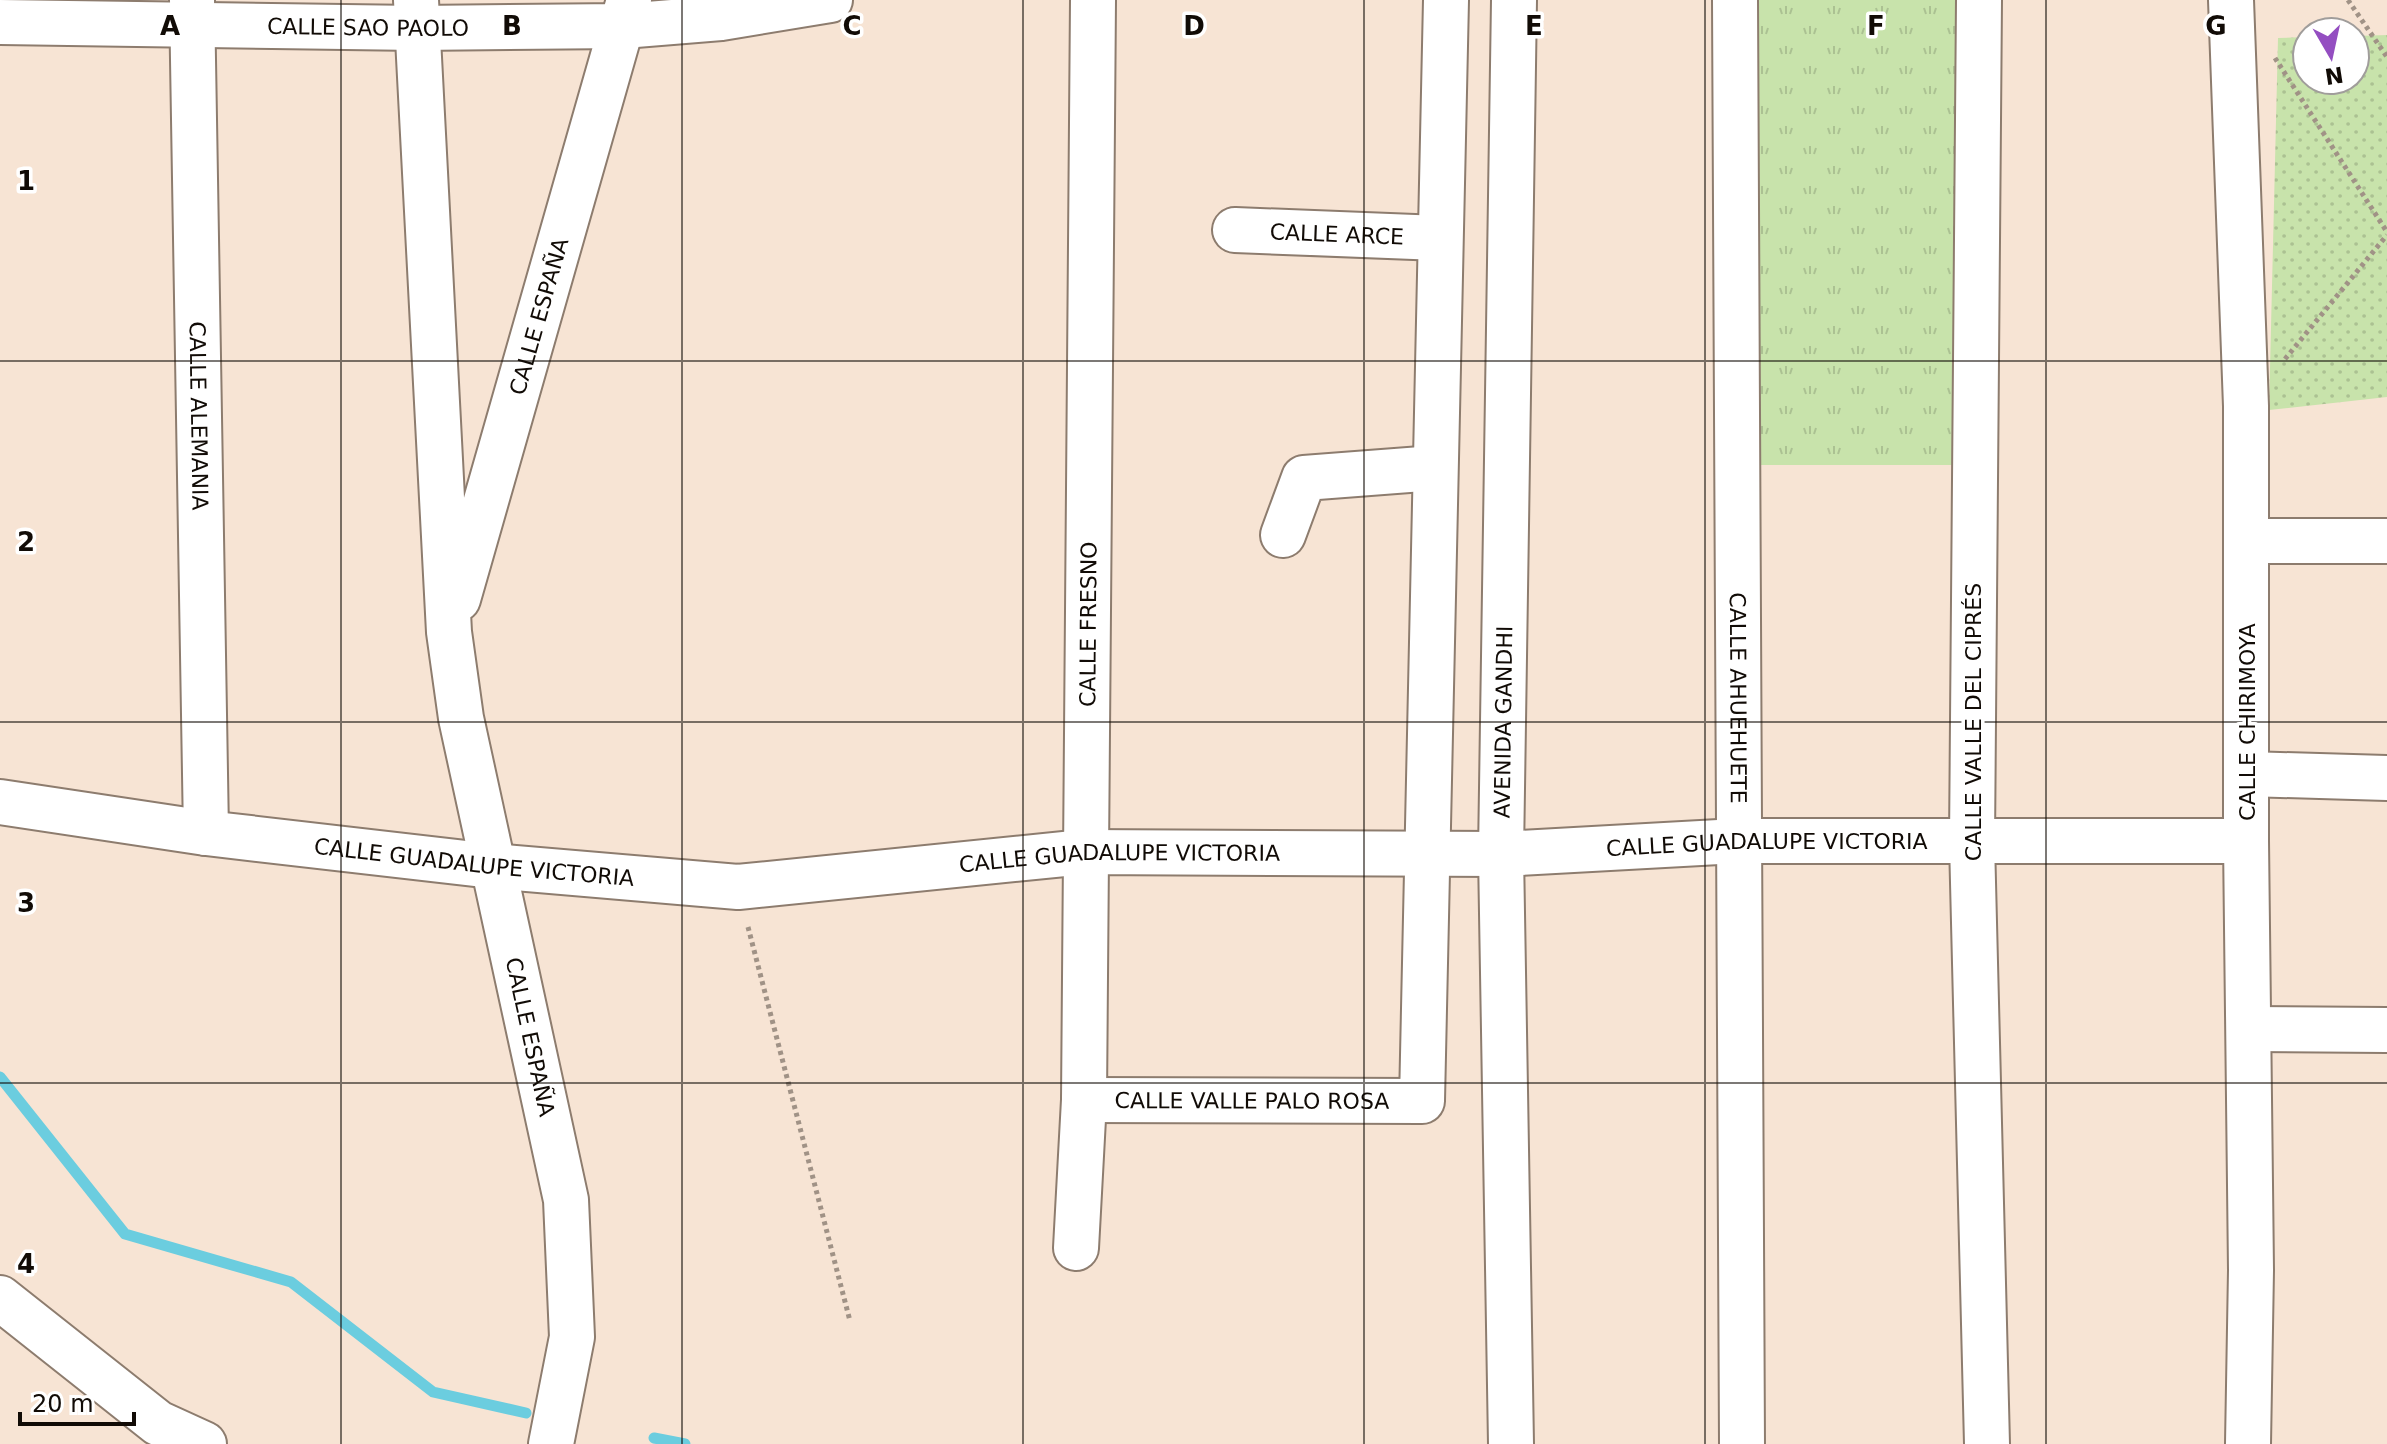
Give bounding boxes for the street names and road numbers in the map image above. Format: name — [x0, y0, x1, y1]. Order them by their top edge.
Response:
street label: CALLE SAO PAOLO — [267, 14, 469, 41]
street label: CALLE ARCE — [1269, 219, 1405, 250]
street label: CALLE ESPAÑA — [505, 235, 573, 398]
street label: CALLE ALEMANIA — [184, 321, 213, 511]
street label: CALLE FRESNO — [1075, 541, 1102, 707]
street label: CALLE VALLE DEL CIPRÉS — [1961, 583, 1986, 861]
street label: CALLE AHUEHUETE — [1725, 592, 1751, 804]
street label: CALLE CHIRIMOYA — [2235, 623, 2260, 821]
street label: AVENIDA GANDHI — [1490, 626, 1517, 819]
street label: CALLE GUADALUPE VICTORIA — [1605, 829, 1928, 861]
street label: CALLE GUADALUPE VICTORIA — [313, 834, 635, 891]
street label: CALLE GUADALUPE VICTORIA — [958, 840, 1280, 878]
street label: CALLE ESPAÑA — [500, 955, 559, 1119]
street label: CALLE VALLE PALO ROSA — [1115, 1088, 1389, 1114]

